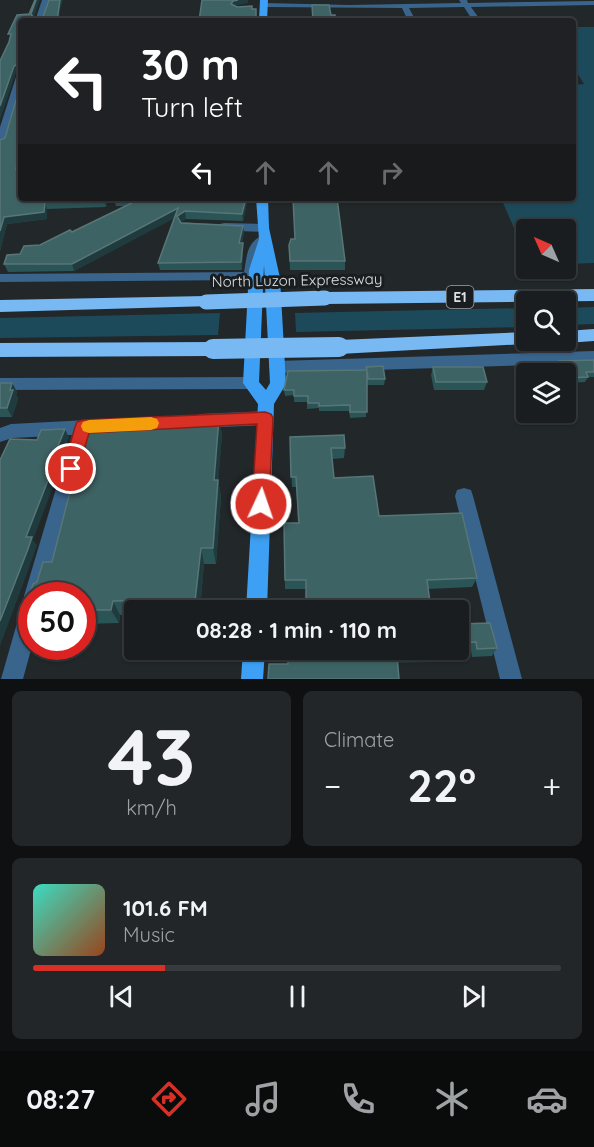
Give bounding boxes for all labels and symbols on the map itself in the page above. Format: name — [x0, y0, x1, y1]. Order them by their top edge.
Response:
north arrow — [516, 219, 576, 279]
street label: North Luzon Expressway — [212, 269, 382, 291]
road number: E1 — [446, 286, 474, 308]
pin — [45, 443, 96, 494]
position arrow — [229, 472, 293, 536]
speed limit sign: 50 — [18, 582, 96, 660]

